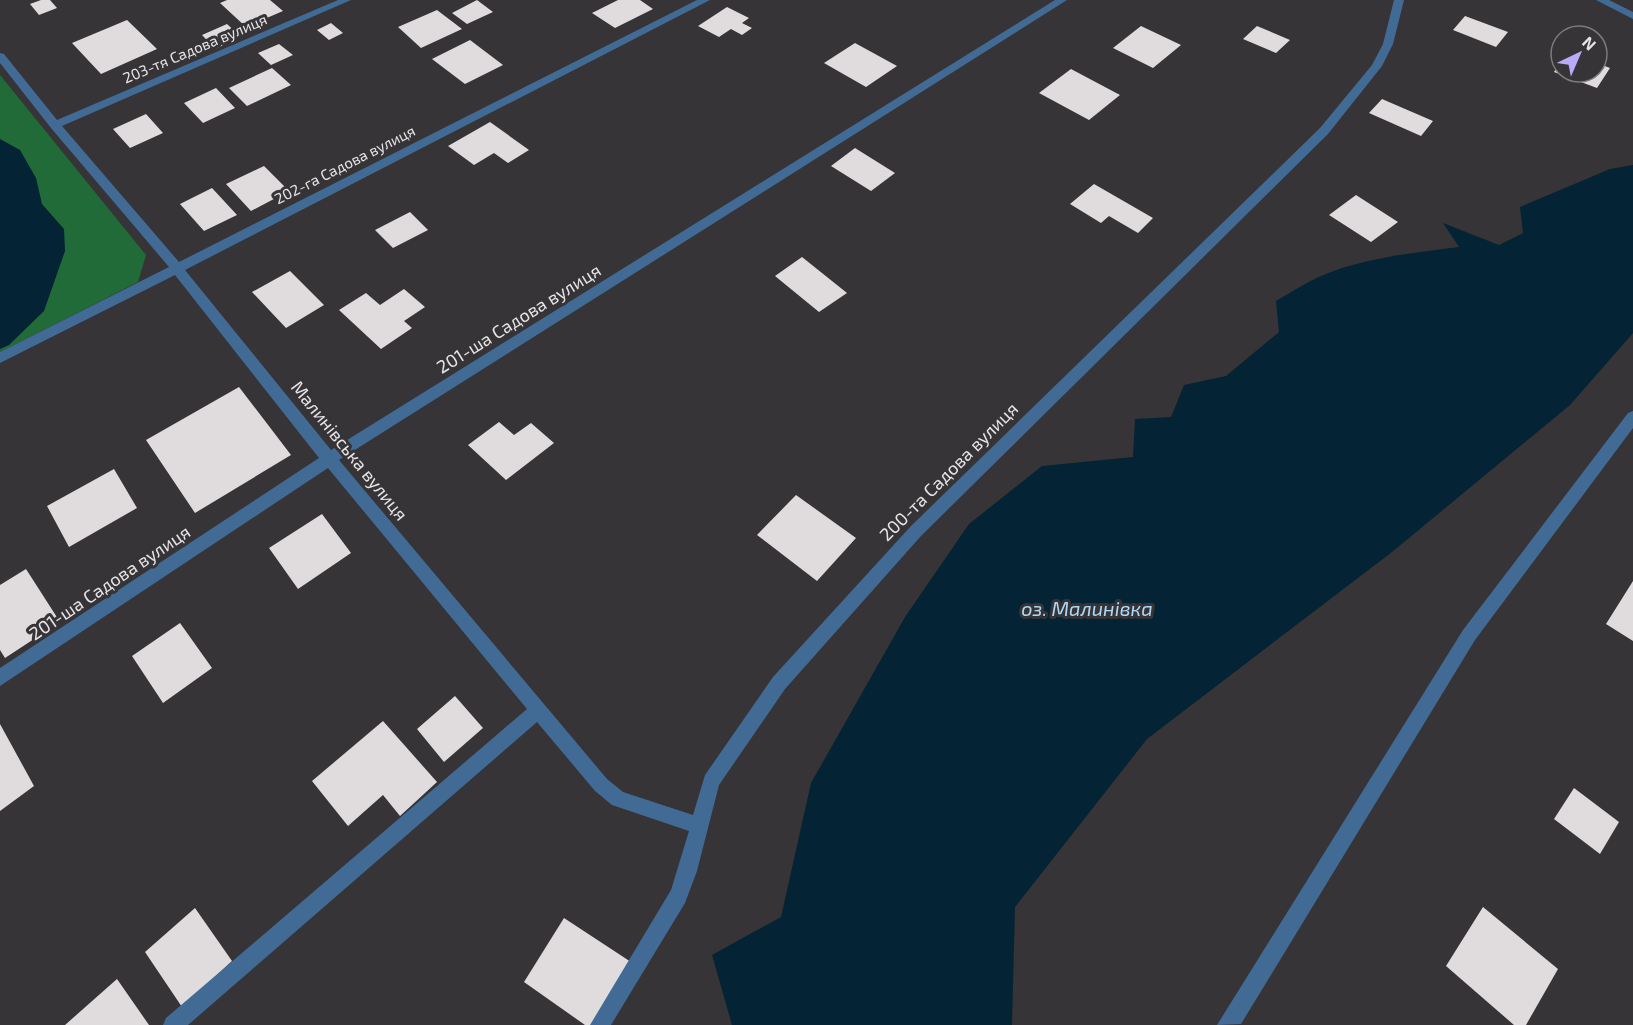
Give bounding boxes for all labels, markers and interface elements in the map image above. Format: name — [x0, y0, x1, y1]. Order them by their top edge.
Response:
street label: 203-тя Садова вулиця — [120, 10, 270, 88]
north arrow — [1549, 24, 1609, 84]
text: N — [1579, 32, 1601, 54]
street label: 202-га Садова вулиця — [271, 121, 418, 208]
street label: 201-ша Садова вулиця — [432, 259, 605, 378]
street label: Малинівська вулиця — [287, 376, 413, 525]
street label: 200-та Садова вулиця — [874, 397, 1022, 545]
street label: 201-ша Садова вулиця — [25, 520, 194, 644]
water label: оз. Малинівка — [1021, 596, 1153, 620]

